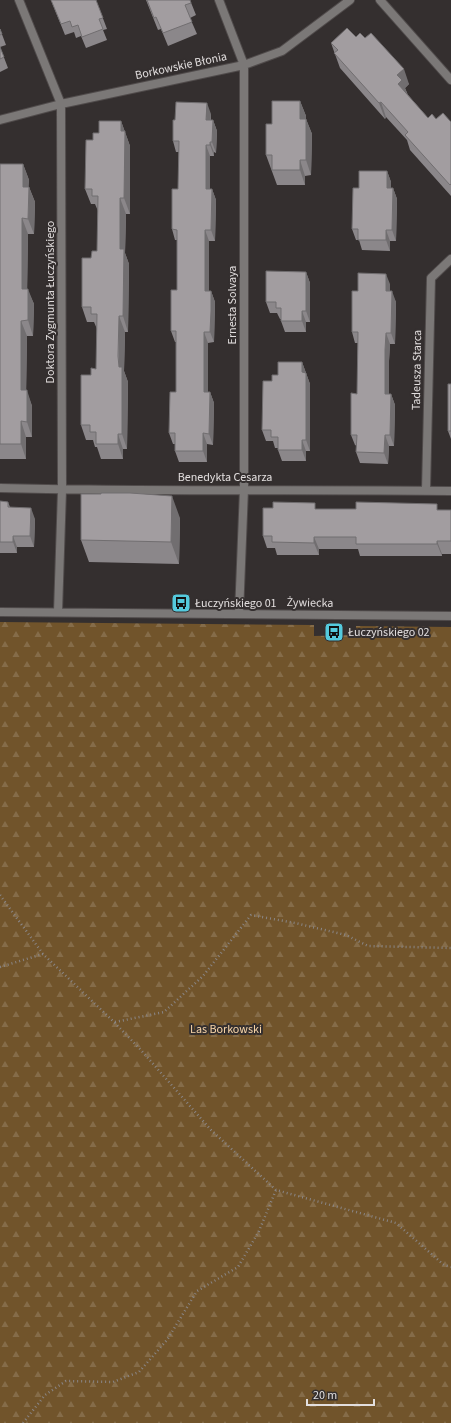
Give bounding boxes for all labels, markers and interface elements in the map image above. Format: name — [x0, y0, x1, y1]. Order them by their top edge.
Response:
street label: Borkowskie Błonia — [133, 48, 229, 84]
street label: Doktora Zygmunta Łuczyńskiego — [42, 221, 59, 383]
street label: Ernesta Solvaya — [224, 266, 241, 344]
street label: Tadeusza Starca — [408, 330, 426, 410]
street label: Benedykta Cesarza — [178, 469, 272, 486]
bus stop icon: Łuczyńskiego 01 — [170, 592, 192, 614]
street label: Żywiecka — [286, 594, 334, 612]
place label: Łuczyńskiego 01 — [194, 595, 277, 612]
bus stop icon: Łuczyńskiego 02 — [323, 621, 345, 643]
place label: Łuczyńskiego 02 — [347, 624, 430, 641]
park label: Las Borkowski — [190, 1021, 262, 1038]
scale bar — [307, 1381, 374, 1407]
text: 20 m — [313, 1387, 337, 1404]

